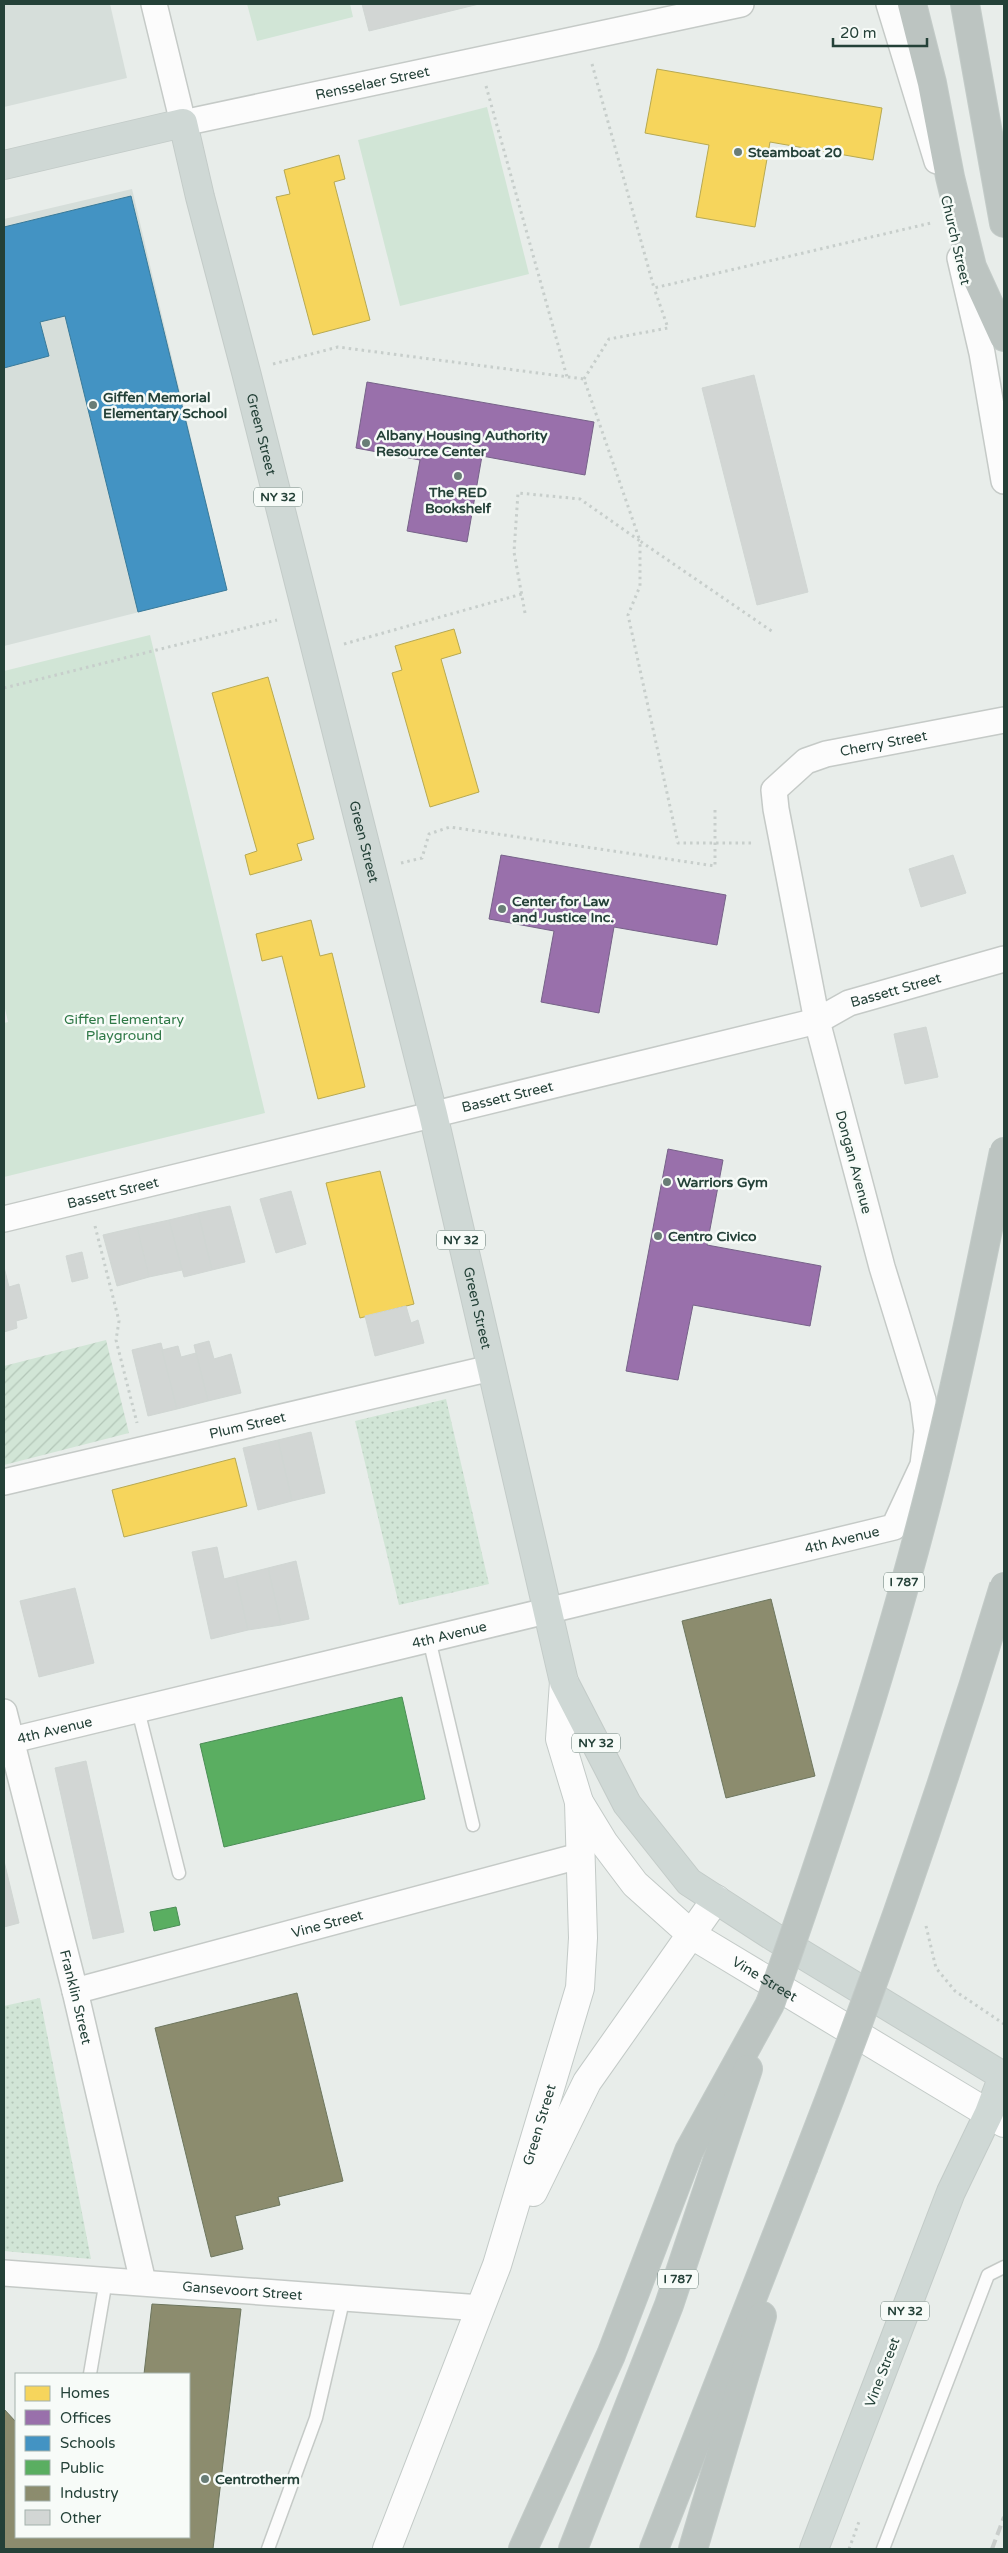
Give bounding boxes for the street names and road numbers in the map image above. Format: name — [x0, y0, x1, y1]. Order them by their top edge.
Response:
street label: Rensselaer Street — [314, 63, 432, 104]
street label: Church Street — [937, 194, 974, 287]
street label: Green Street — [243, 392, 280, 478]
road number: NY 32 — [254, 488, 302, 507]
street label: Cherry Street — [839, 727, 929, 760]
street label: Green Street — [345, 799, 383, 885]
street label: Bassett Street — [849, 969, 944, 1011]
street label: Bassett Street — [460, 1077, 555, 1116]
street label: Dongan Avenue — [832, 1109, 875, 1216]
street label: Bassett Street — [66, 1174, 161, 1212]
road number: NY 32 — [437, 1230, 485, 1250]
street label: Green Street — [460, 1265, 495, 1351]
street label: Plum Street — [208, 1408, 288, 1443]
street label: 4th Avenue — [803, 1523, 881, 1557]
road number: I 787 — [884, 1572, 924, 1591]
street label: 4th Avenue — [410, 1618, 489, 1652]
street label: 4th Avenue — [15, 1713, 94, 1748]
road number: NY 32 — [572, 1734, 620, 1752]
street label: Vine Street — [290, 1906, 365, 1942]
street label: Franklin Street — [56, 1948, 95, 2047]
street label: Vine Street — [729, 1953, 801, 2006]
street label: Green Street — [519, 2082, 560, 2167]
road number: I 787 — [658, 2270, 698, 2288]
street label: Gansevoort Street — [182, 2278, 304, 2304]
road number: NY 32 — [881, 2302, 929, 2320]
street label: Vine Street — [861, 2334, 904, 2409]

